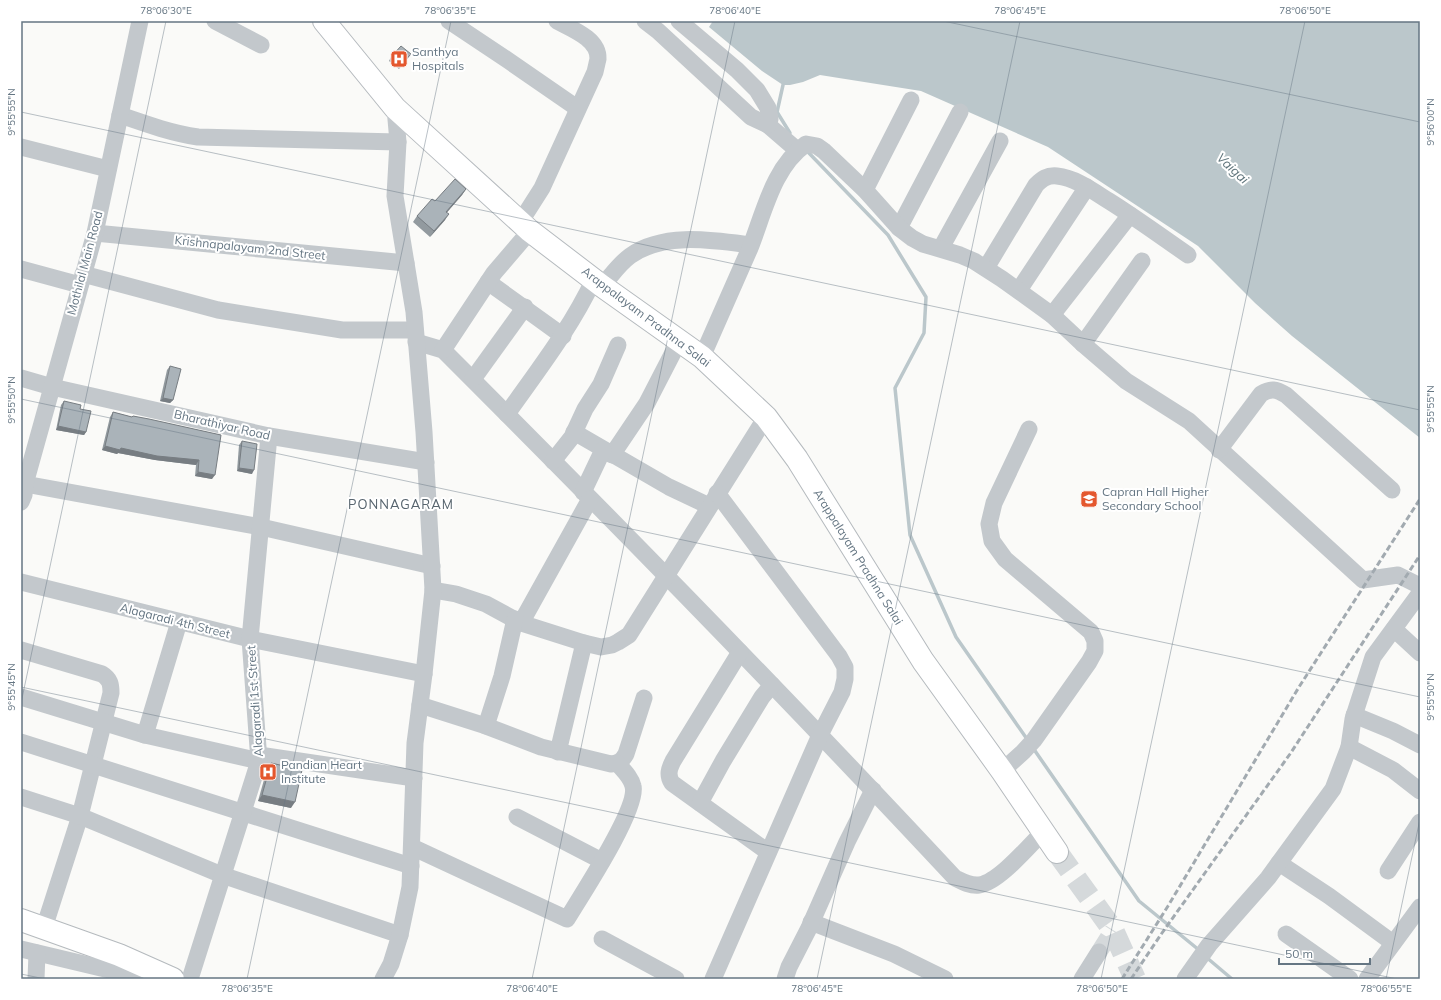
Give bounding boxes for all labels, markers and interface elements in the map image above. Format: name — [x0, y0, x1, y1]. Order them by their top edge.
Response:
text: 78°06'30"E — [140, 4, 192, 17]
text: 78°06'35"E — [424, 4, 476, 17]
text: 78°06'40"E — [709, 4, 761, 17]
text: 78°06'45"E — [994, 4, 1046, 17]
text: 78°06'50"E — [1279, 4, 1331, 17]
place label: Santhya Hospitals — [412, 44, 464, 73]
hospital icon: Santhya Hospitals — [389, 49, 409, 69]
text: 9°55'55"N — [5, 88, 18, 136]
text: 9°56'00"N — [1424, 98, 1437, 146]
water label: Vaigai — [1214, 149, 1253, 187]
street label: Mothilal Main Road — [63, 209, 106, 317]
street label: Krishnapalayam 2nd Street — [174, 232, 326, 263]
street label: Arappalayam Pradhna Salai — [579, 263, 714, 370]
text: 9°55'50"N — [5, 376, 18, 424]
text: 9°55'55"N — [1424, 385, 1437, 433]
street label: Bharathiyar Road — [173, 406, 272, 443]
place label: Capran Hall Higher Secondary School — [1102, 484, 1209, 513]
street label: Arappalayam Pradhna Salai — [810, 486, 907, 628]
school or university icon: Capran Hall Higher Secondary School — [1079, 489, 1099, 509]
district label: PONNAGARAM — [348, 496, 454, 512]
street label: Alagaradi 4th Street — [119, 600, 232, 641]
street label: Alagaradi 1st Street — [243, 645, 266, 757]
text: 9°55'45"N — [5, 663, 18, 711]
text: 9°55'50"N — [1424, 673, 1437, 721]
place label: Pandian Heart Institute — [281, 757, 362, 786]
hospital icon: Pandian Heart Institute — [258, 762, 278, 782]
scale bar — [1279, 940, 1370, 966]
text: 50 m — [1285, 946, 1313, 961]
text: 78°06'35"E — [221, 982, 273, 995]
text: 78°06'40"E — [506, 982, 558, 995]
text: 78°06'45"E — [791, 982, 843, 995]
text: 78°06'50"E — [1076, 982, 1128, 995]
text: 78°06'55"E — [1360, 982, 1412, 995]

